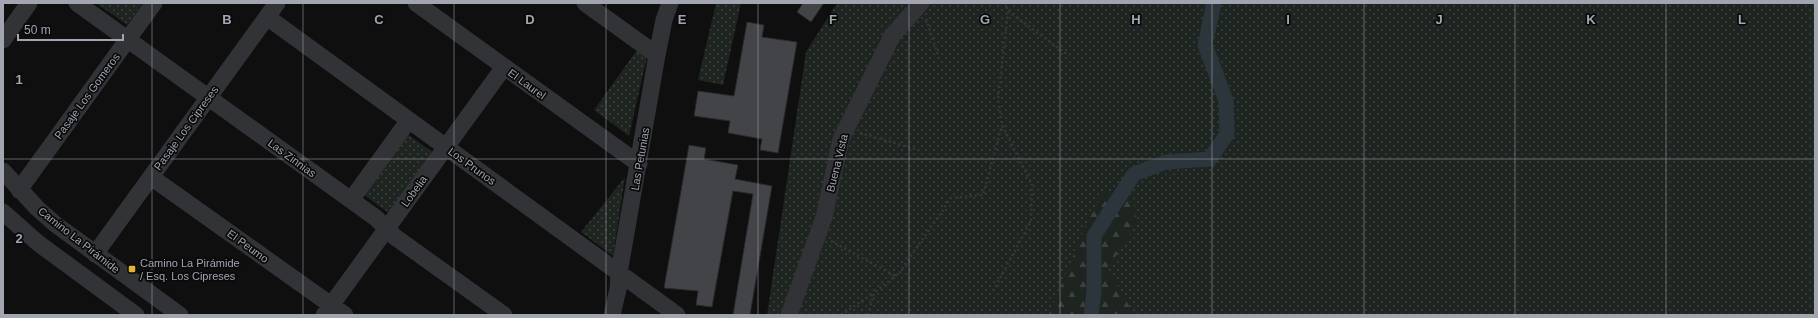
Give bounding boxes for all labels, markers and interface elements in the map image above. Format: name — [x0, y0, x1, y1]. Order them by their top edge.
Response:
text: B — [222, 12, 232, 27]
text: C — [374, 12, 384, 27]
text: D — [525, 12, 535, 27]
text: E — [678, 12, 687, 27]
text: F — [829, 12, 837, 27]
text: G — [980, 12, 990, 27]
text: H — [1131, 12, 1141, 27]
text: I — [1286, 12, 1290, 27]
text: J — [1435, 12, 1443, 27]
text: K — [1586, 12, 1596, 27]
text: L — [1738, 12, 1746, 27]
scale bar — [18, 16, 123, 42]
text: 50 m — [24, 23, 51, 37]
street label: Pasaje Los Gomeros — [52, 51, 122, 141]
street label: El Laurel — [506, 66, 548, 102]
text: 1 — [15, 72, 23, 87]
street label: Pasaje Los Cipreses — [151, 83, 221, 172]
street label: Las Petunias — [629, 126, 652, 191]
street label: Buena Vista — [824, 132, 850, 193]
street label: Las Zinnias — [266, 137, 319, 180]
street label: Los Prunos — [446, 145, 498, 187]
street label: Lobelia — [399, 172, 430, 209]
street label: Camino La Pirámide — [36, 205, 122, 275]
street label: El Peumo — [225, 227, 271, 265]
text: 2 — [15, 231, 23, 246]
place label: Camino La Pirámide / Esq. Los Cipreses — [140, 257, 240, 282]
marker: Camino La Pirámide / Esq. Los Cipreses — [127, 264, 137, 274]

